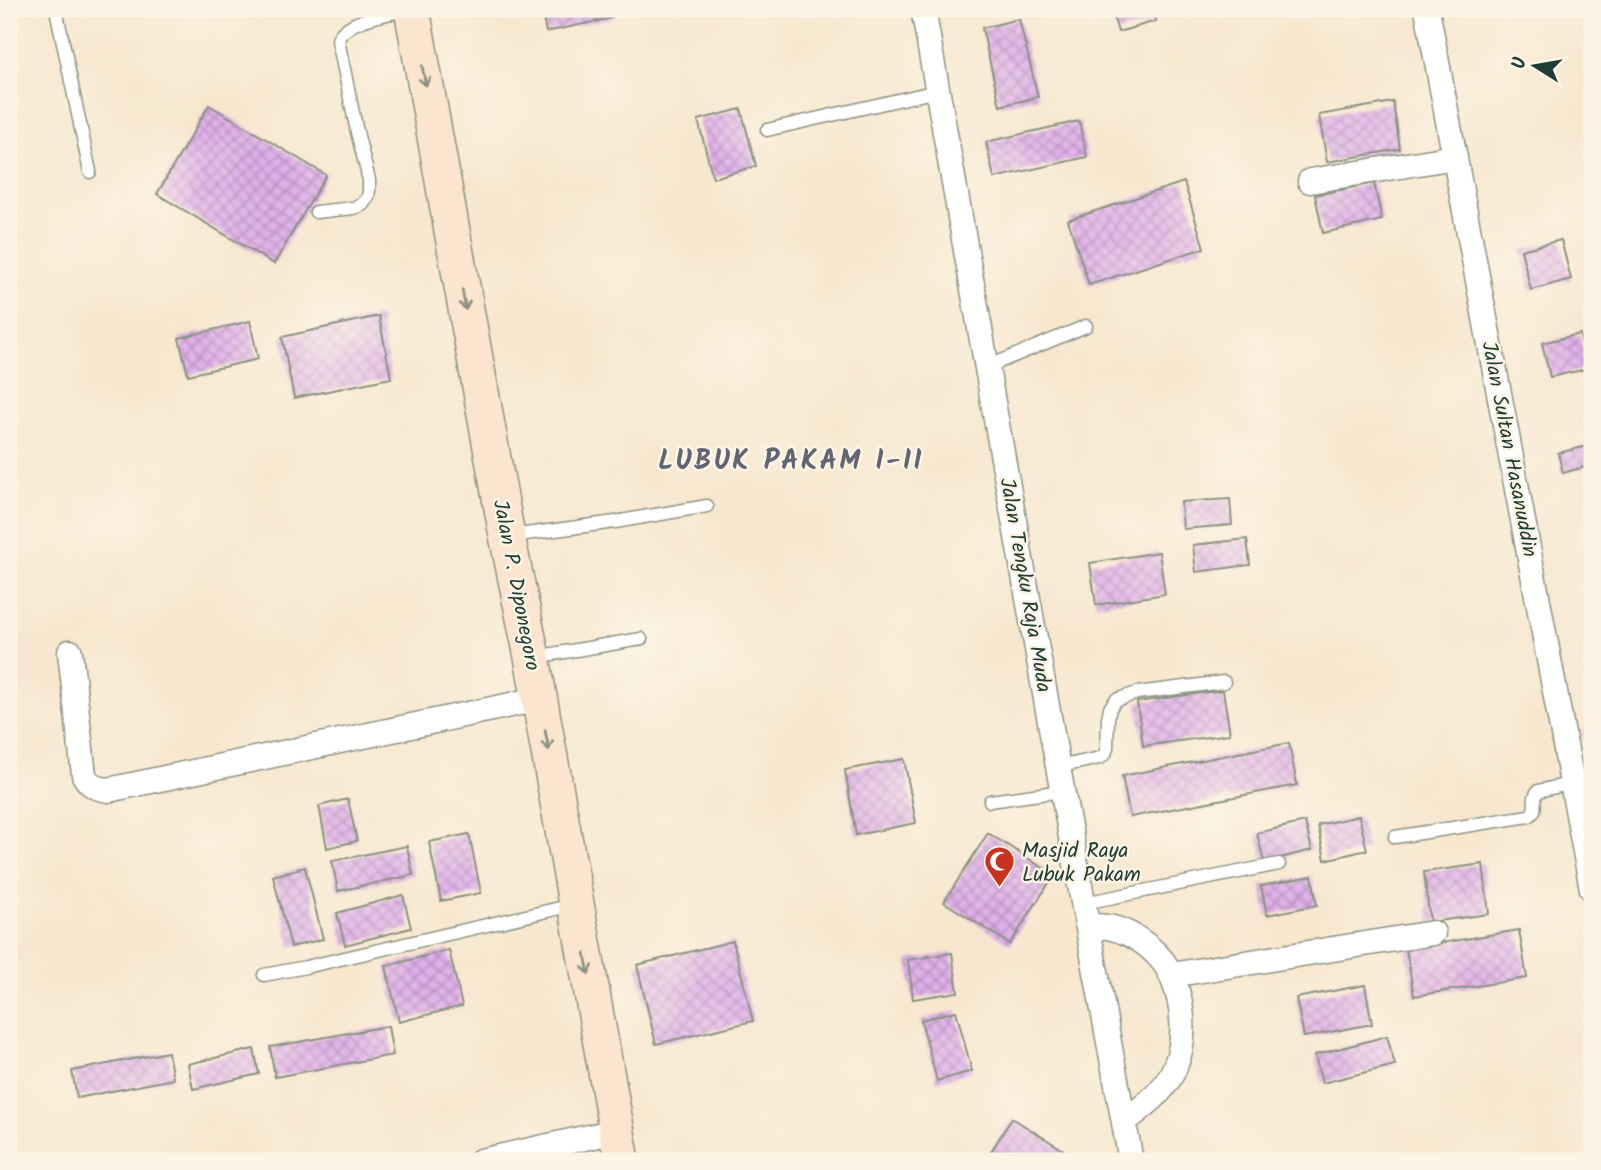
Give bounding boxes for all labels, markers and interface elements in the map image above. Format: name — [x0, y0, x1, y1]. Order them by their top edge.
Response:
north arrow — [1500, 32, 1570, 102]
text: U — [1504, 54, 1536, 72]
one-way arrow — [418, 64, 431, 87]
one-way arrow — [458, 288, 472, 311]
street label: Jalan Sultan Hasanuddin — [1471, 338, 1546, 560]
district label: LUBUK PAKAM I-II — [658, 439, 924, 484]
street label: Jalan Tengku Raja Muda — [989, 475, 1060, 695]
street label: Jalan P. Diponegoro — [483, 497, 548, 674]
one-way arrow — [540, 728, 554, 751]
place label: Masjid Raya Lubuk Pakam — [1022, 835, 1141, 892]
mosque icon: Masjid Raya Lubuk Pakam — [982, 845, 1016, 889]
one-way arrow — [581, 952, 594, 975]

